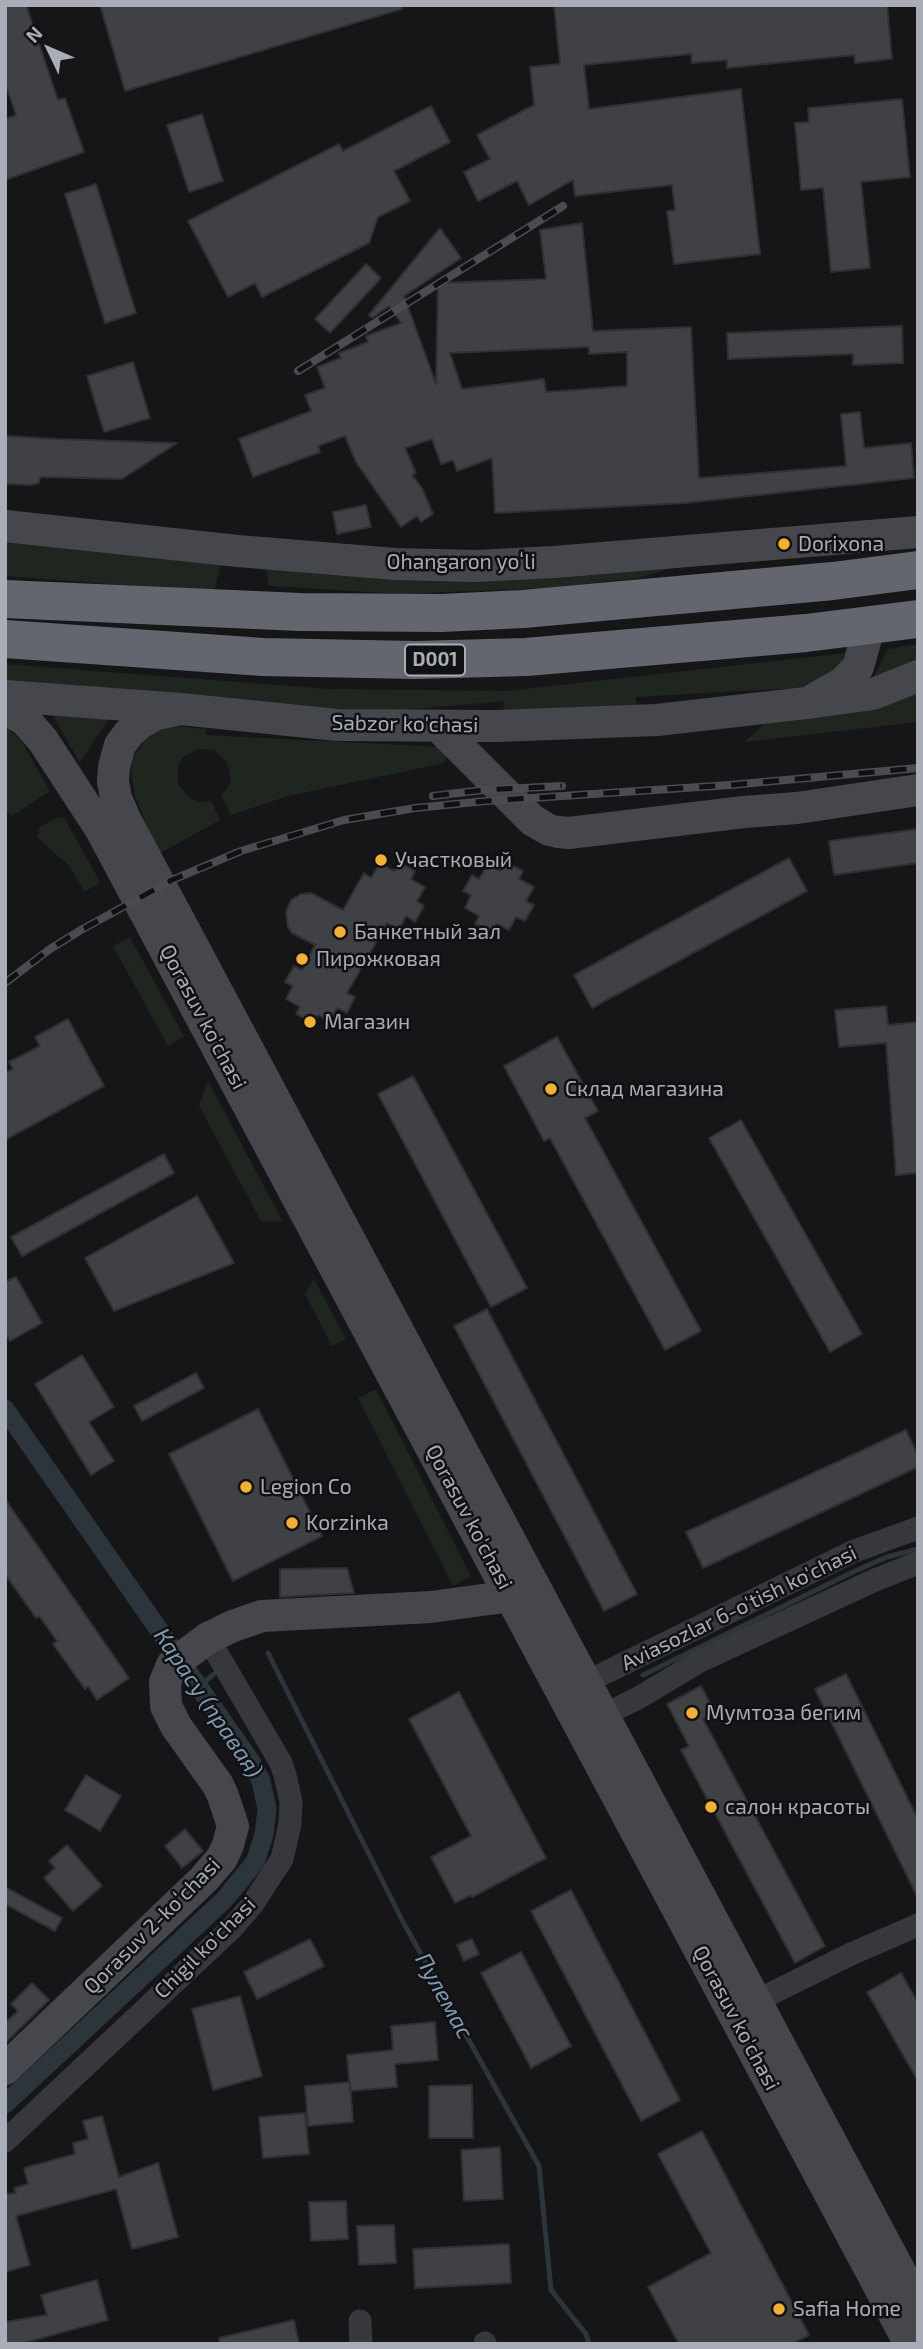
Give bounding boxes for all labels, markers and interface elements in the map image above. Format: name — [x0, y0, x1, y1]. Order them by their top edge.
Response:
north arrow — [14, 14, 84, 84]
text: N — [20, 21, 47, 47]
place label: Dorixona — [798, 531, 884, 557]
marker: Dorixona — [776, 536, 792, 552]
street label: Ohangaron yoʻli — [386, 549, 536, 575]
road number: D001 — [405, 645, 465, 676]
street label: Sabzor ko'chasi — [331, 710, 479, 738]
place label: Участковый — [395, 847, 512, 873]
marker: Участковый — [373, 852, 389, 868]
place label: Банкетный зал — [354, 919, 501, 945]
marker: Банкетный зал — [332, 924, 348, 940]
street label: Qorasuv ko'chasi — [154, 940, 252, 1094]
place label: Пирожковая — [316, 946, 441, 972]
marker: Пирожковая — [294, 951, 310, 967]
place label: Магазин — [324, 1009, 410, 1035]
marker: Магазин — [302, 1014, 318, 1030]
place label: Склад магазина — [565, 1076, 724, 1102]
marker: Склад магазина — [543, 1081, 559, 1097]
street label: Qorasuv ko'chasi — [420, 1440, 518, 1594]
place label: Legion Co — [260, 1474, 352, 1500]
marker: Legion Co — [238, 1479, 254, 1495]
place label: Korzinka — [306, 1510, 389, 1536]
marker: Korzinka — [284, 1515, 300, 1531]
street label: Aviasozlar 6-o'tish ko'chasi — [617, 1540, 861, 1676]
water label: Карасу (правая) — [148, 1623, 268, 1783]
place label: Мумтоза бегим — [706, 1700, 861, 1726]
marker: Мумтоза бегим — [684, 1705, 700, 1721]
place label: салон красоты — [725, 1794, 870, 1820]
marker: салон красоты — [703, 1799, 719, 1815]
street label: Qorasuv 2-koʻchasi — [79, 1853, 225, 1999]
street label: Chigil ko'chasi — [149, 1892, 261, 2004]
street label: Qorasuv ko'chasi — [687, 1941, 785, 2095]
water label: Пулемас — [409, 1948, 479, 2044]
place label: Safia Home — [793, 2296, 901, 2322]
marker: Safia Home — [771, 2301, 787, 2317]

